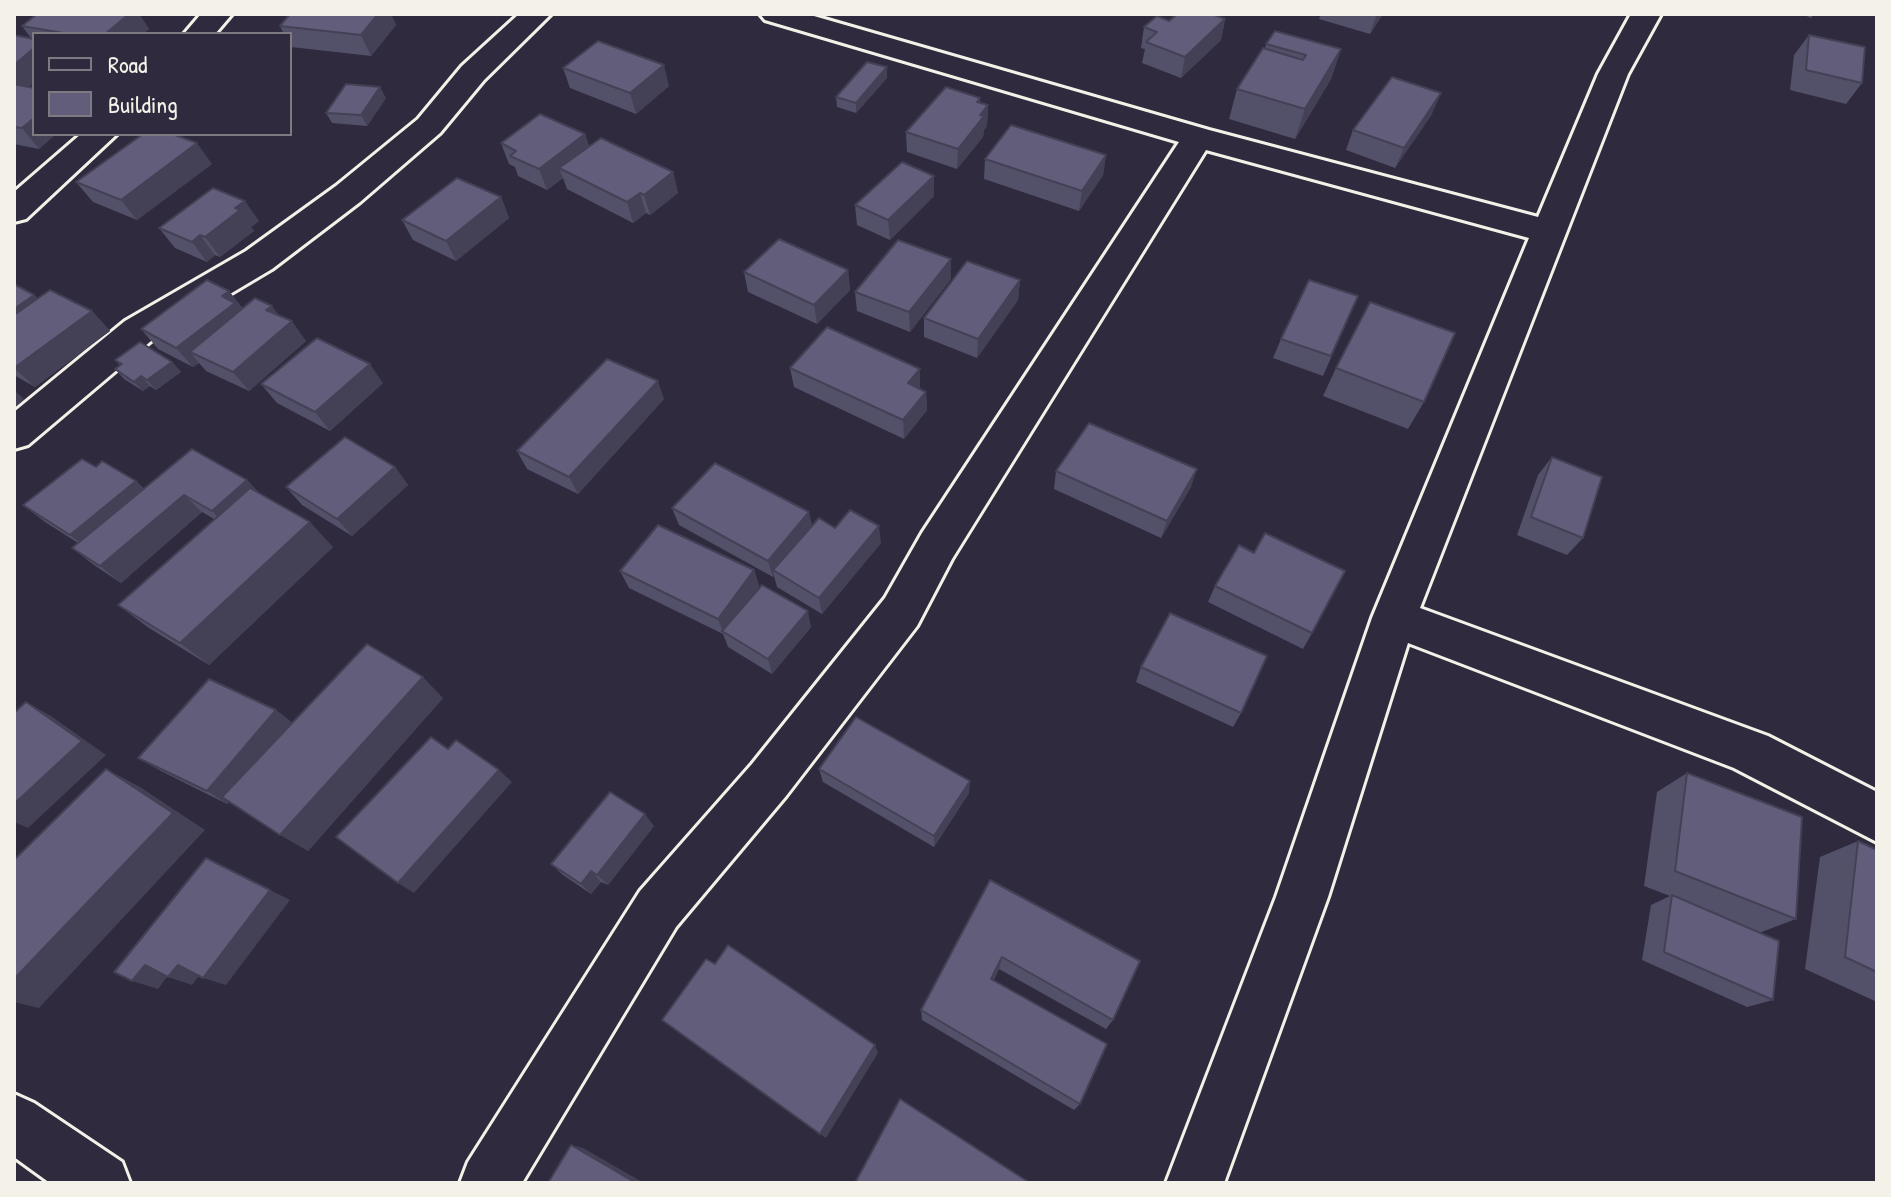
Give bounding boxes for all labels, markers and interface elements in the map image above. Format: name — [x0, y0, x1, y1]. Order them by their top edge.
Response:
legend — [32, 32, 292, 136]
text: Road — [108, 48, 147, 80]
text: Building — [108, 88, 178, 120]

